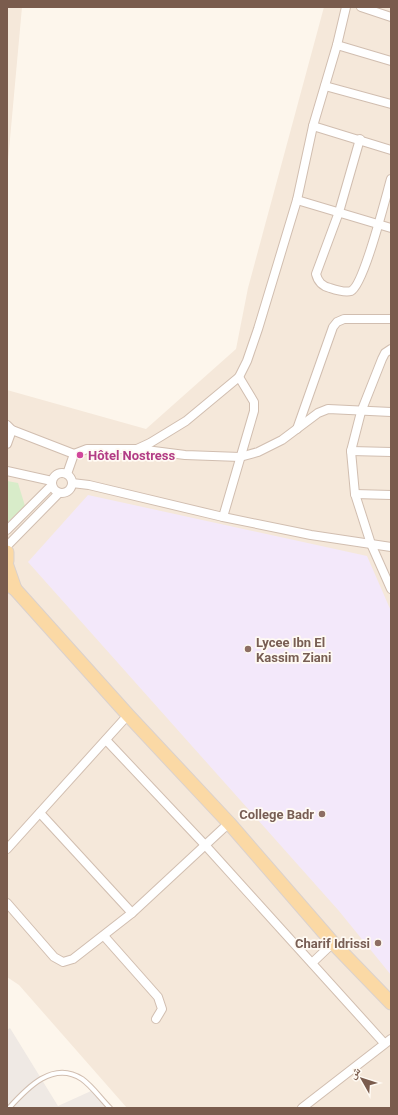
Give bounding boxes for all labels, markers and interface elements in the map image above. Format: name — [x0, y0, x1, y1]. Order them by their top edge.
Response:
place label: Hôtel Nostress — [88, 448, 176, 463]
marker: Hôtel Nostress — [75, 450, 85, 460]
place label: Lycee Ibn El Kassim Ziani — [256, 635, 332, 665]
marker: Lycee Ibn El Kassim Ziani — [243, 644, 253, 654]
place label: College Badr — [239, 807, 314, 822]
marker: College Badr — [317, 809, 327, 819]
place label: Charif Idrissi — [295, 936, 370, 951]
marker: Charif Idrissi — [373, 938, 383, 948]
north arrow — [342, 1059, 382, 1099]
text: ش — [346, 1064, 364, 1082]

